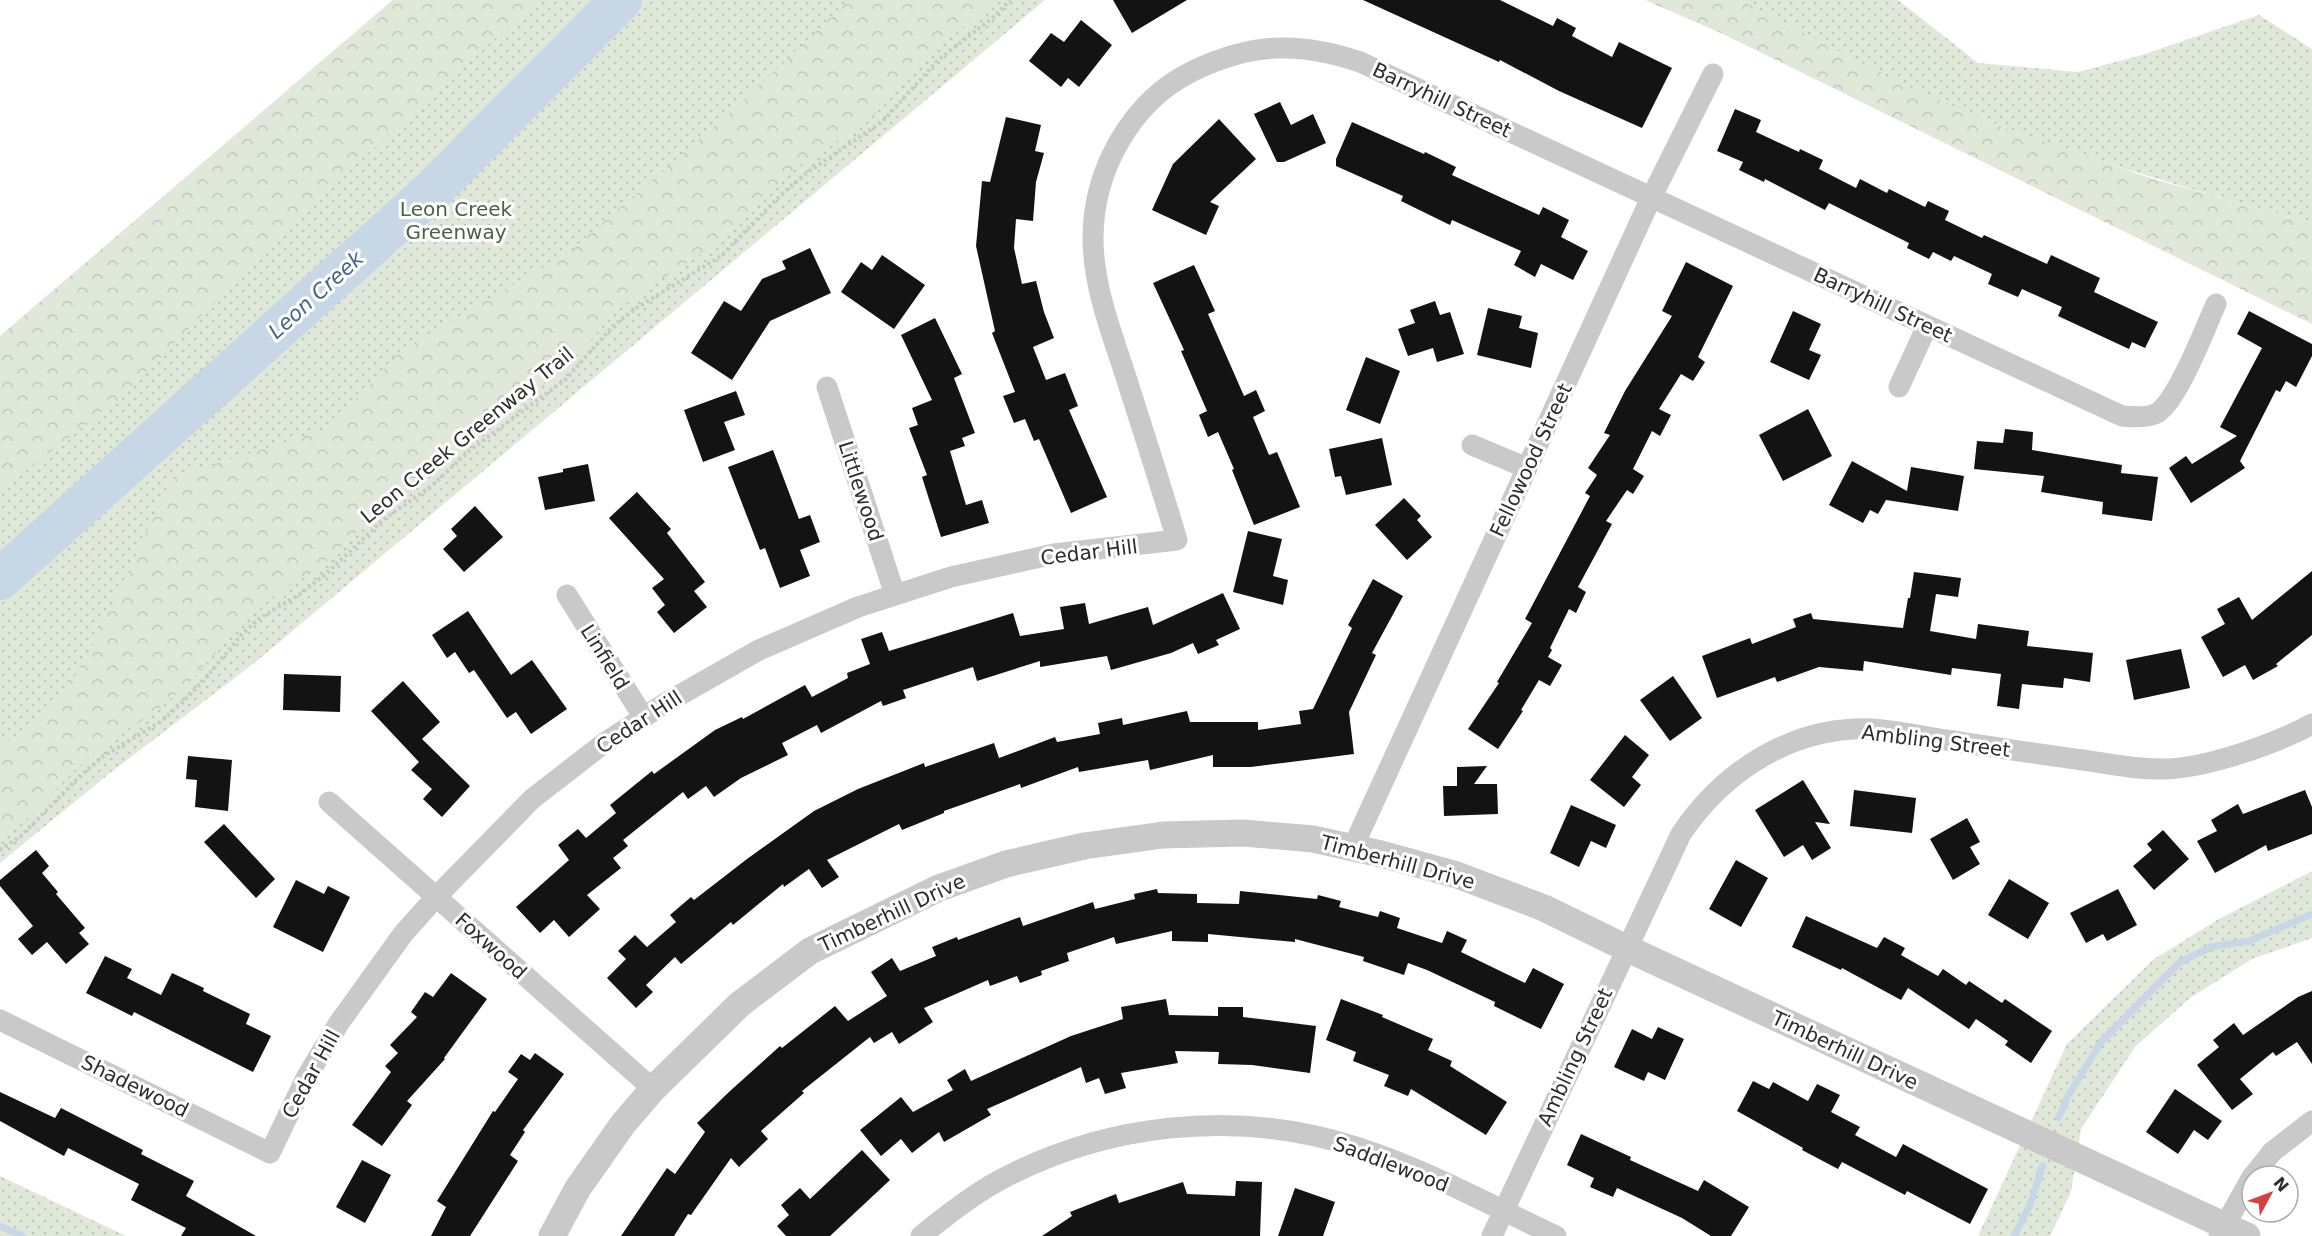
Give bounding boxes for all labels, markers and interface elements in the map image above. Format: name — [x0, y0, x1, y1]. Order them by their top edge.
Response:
street label: Barryhill Street — [1369, 57, 1515, 143]
park label: Leon Creek Greenway — [400, 197, 513, 244]
water label: Leon Creek — [264, 246, 369, 344]
street label: Barryhill Street — [1810, 262, 1956, 348]
street label: Leon Creek Greenway Trail — [356, 342, 578, 528]
street label: Fellowood Street — [1485, 379, 1577, 541]
street label: Littlewood — [834, 438, 888, 544]
street label: Cedar Hill — [1039, 534, 1139, 570]
street label: Linfield — [576, 620, 634, 694]
street label: Cedar Hill — [592, 685, 686, 759]
street label: Ambling Street — [1860, 720, 2012, 762]
street label: Timberhill Drive — [1317, 830, 1478, 894]
street label: Timberhill Drive — [814, 869, 969, 958]
street label: Foxwood — [450, 908, 532, 984]
street label: Ambling Street — [1533, 984, 1618, 1130]
street label: Timberhill Drive — [1767, 1005, 1922, 1094]
street label: Cedar Hill — [277, 1026, 345, 1122]
street label: Shadewood — [78, 1050, 192, 1122]
street label: Saddlewood — [1330, 1131, 1452, 1197]
north arrow — [2240, 1164, 2300, 1224]
text: N — [2269, 1173, 2293, 1196]

